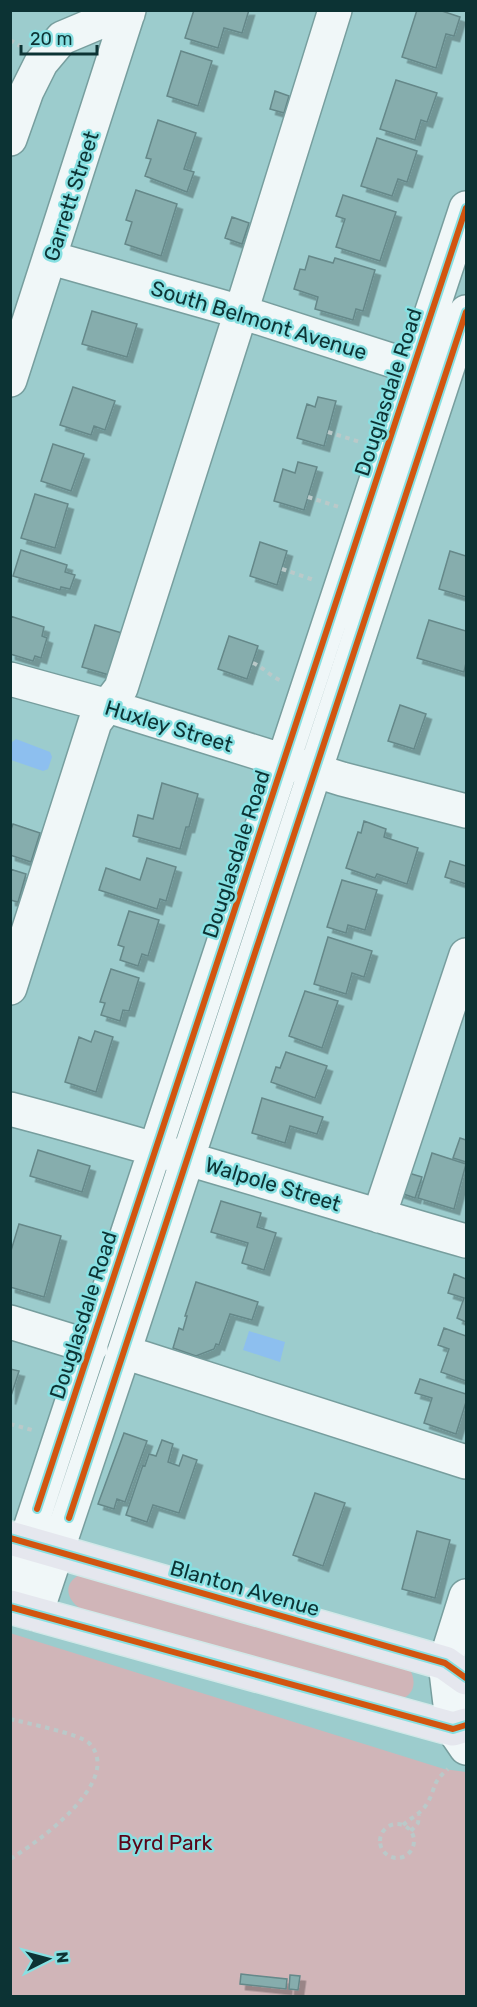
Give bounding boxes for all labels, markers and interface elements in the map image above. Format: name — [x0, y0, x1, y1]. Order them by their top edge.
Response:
scale bar — [21, 18, 98, 56]
text: 20 m — [30, 28, 72, 50]
street label: Garrett Street — [38, 128, 104, 264]
street label: South Belmont Avenue — [148, 275, 370, 365]
street label: Douglasdale Road — [349, 305, 427, 479]
street label: Huxley Street — [102, 695, 236, 757]
street label: Douglasdale Road — [197, 767, 275, 941]
street label: Walpole Street — [202, 1152, 344, 1216]
street label: Douglasdale Road — [44, 1228, 122, 1402]
street label: Blanton Avenue — [167, 1555, 323, 1621]
park label: Byrd Park — [118, 1830, 213, 1855]
north arrow — [18, 1929, 78, 1989]
text: N — [52, 1951, 72, 1964]

